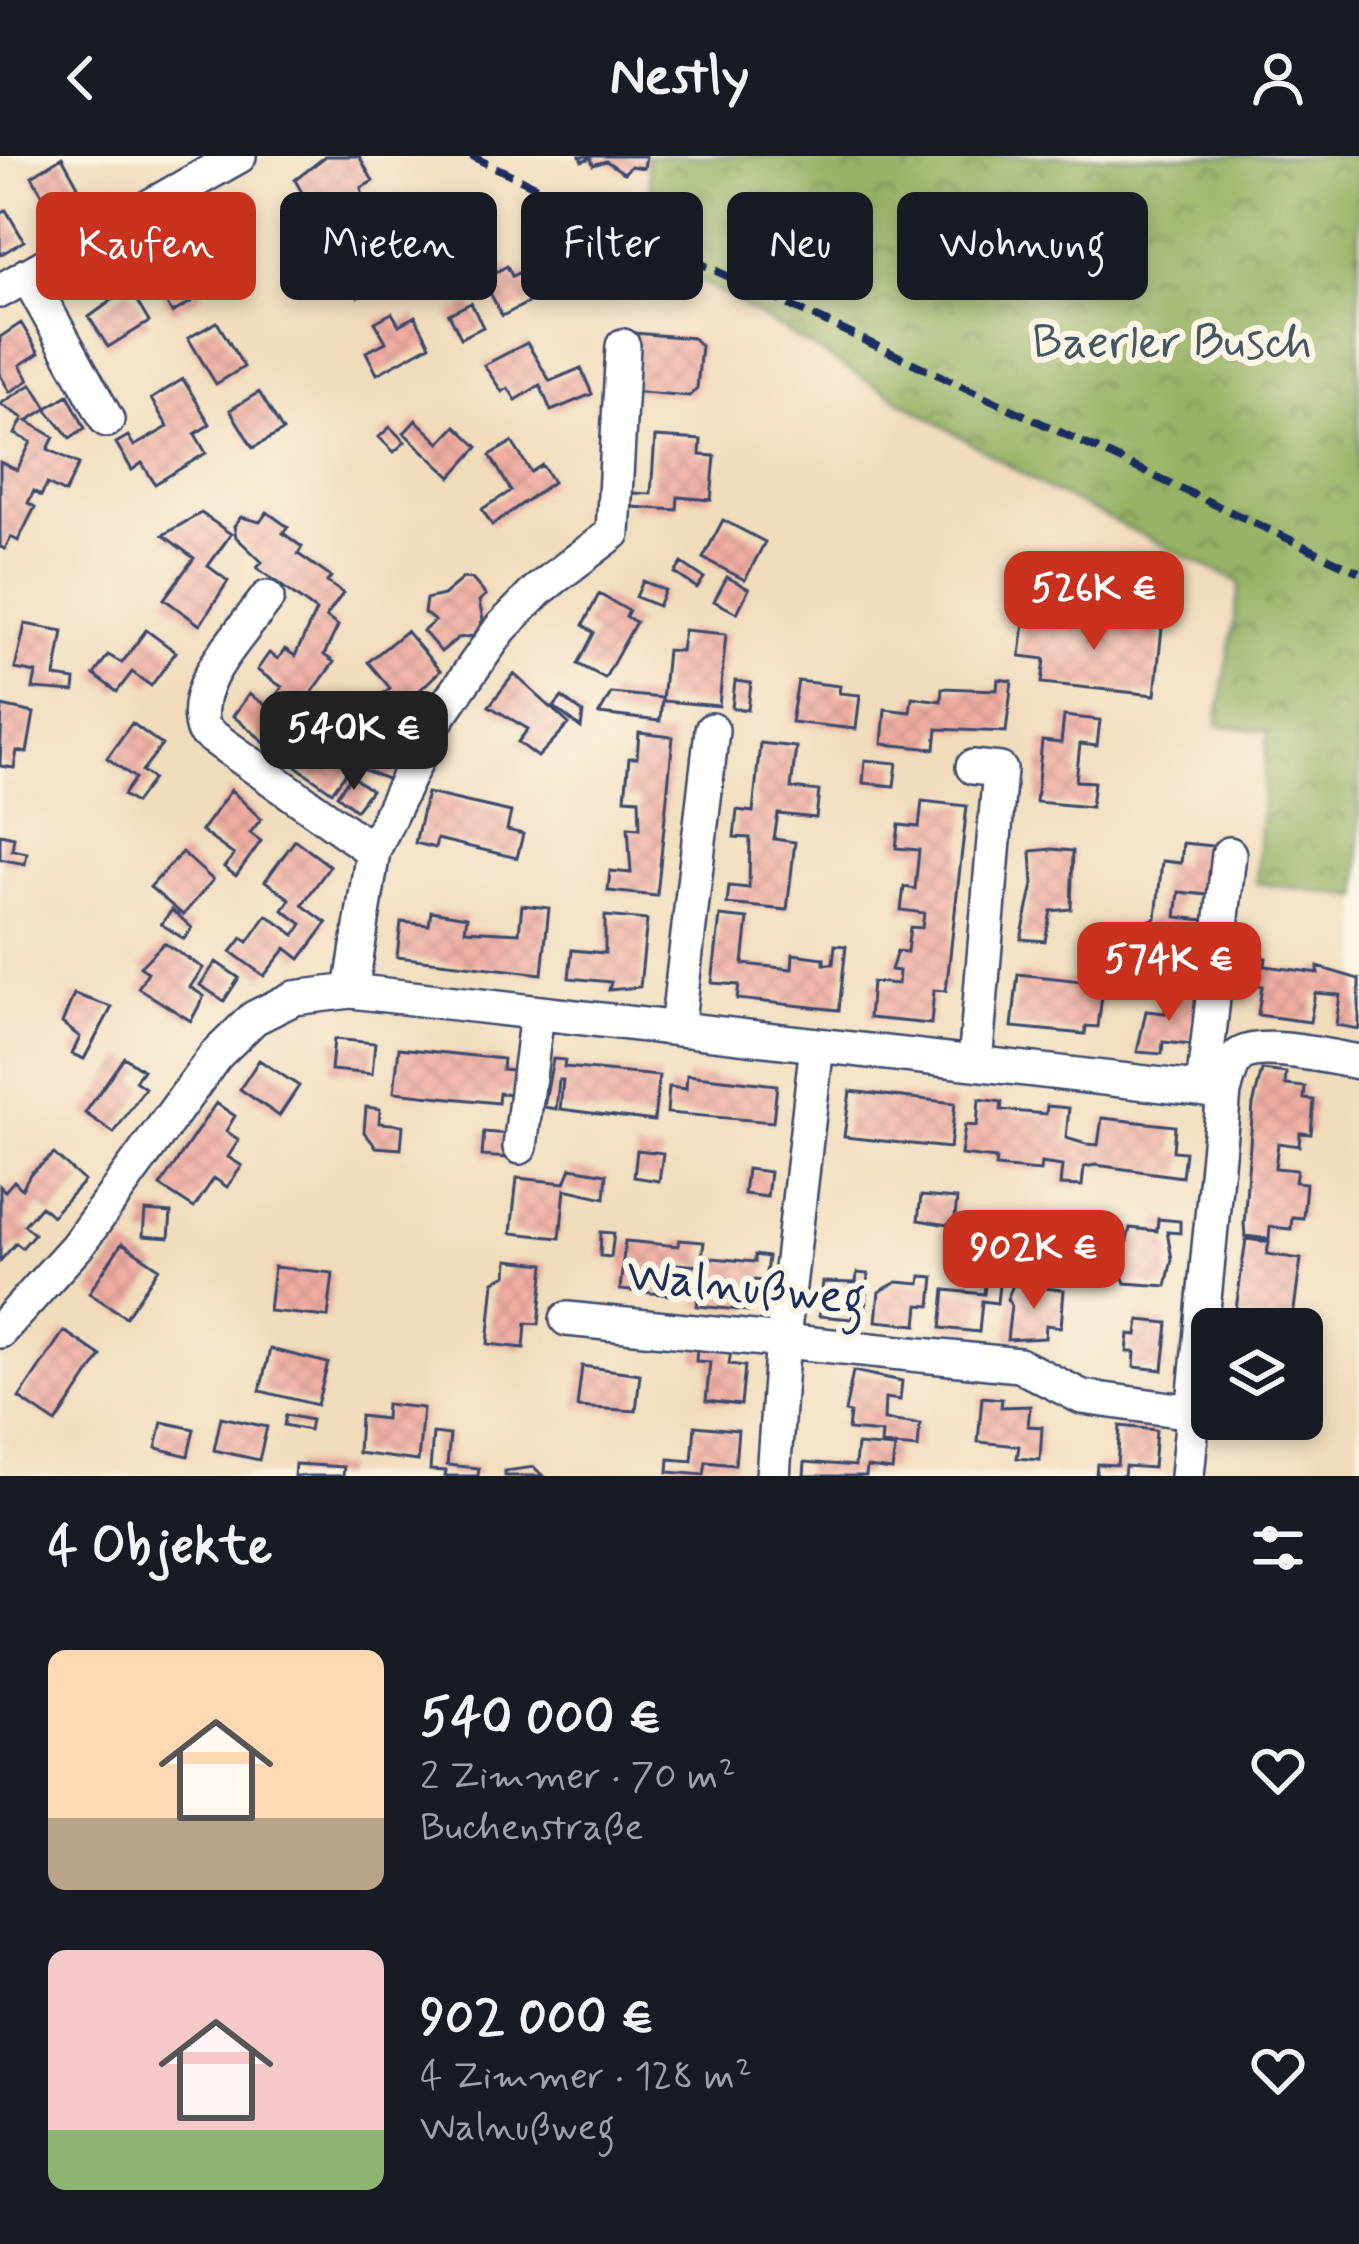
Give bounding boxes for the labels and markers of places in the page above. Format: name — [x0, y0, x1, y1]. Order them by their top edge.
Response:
pin: 526K € — [996, 551, 1192, 653]
pin: 540K € — [256, 691, 452, 793]
pin: 574K € — [1071, 922, 1267, 1024]
pin: 902K € — [936, 1210, 1132, 1312]

